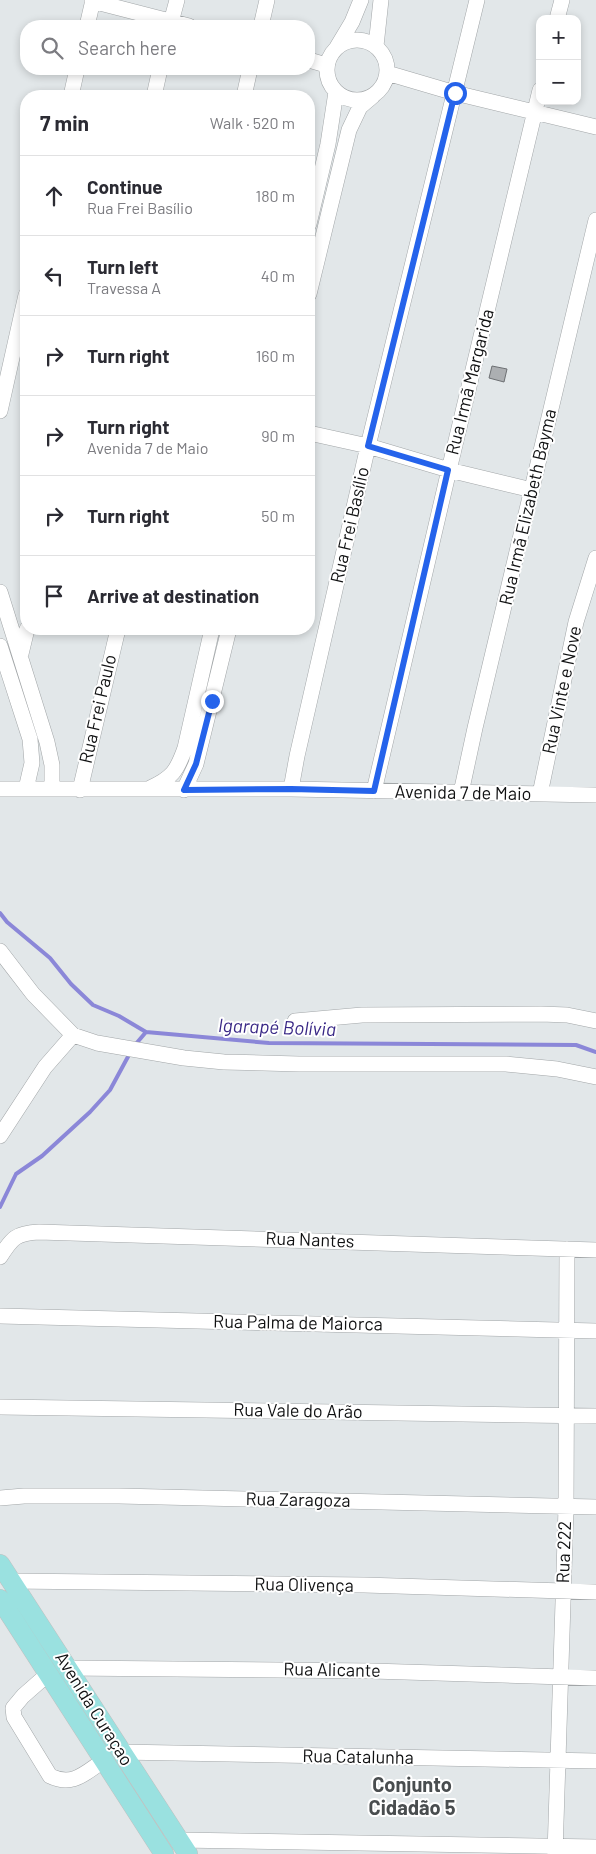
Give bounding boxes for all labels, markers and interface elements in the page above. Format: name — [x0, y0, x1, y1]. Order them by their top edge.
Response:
map controls — [536, 15, 581, 105]
button: + — [536, 15, 581, 60]
search box — [20, 20, 315, 75]
icon: search — [38, 34, 66, 62]
text: Search here — [78, 36, 177, 59]
button: − — [536, 60, 581, 105]
route start — [444, 82, 467, 105]
text: 7 min — [40, 110, 89, 135]
text: Walk · 520 m — [210, 113, 295, 132]
text: Continue — [87, 175, 163, 198]
icon: ahead — [40, 182, 68, 210]
text: 180 m — [256, 186, 295, 205]
text: Rua Frei Basílio — [87, 198, 193, 217]
text: Turn left — [87, 255, 158, 278]
icon: left — [40, 262, 68, 290]
text: 40 m — [261, 266, 295, 285]
text: Travessa A — [87, 278, 161, 297]
street label: Rua Irmã Margarida — [440, 306, 498, 457]
icon: right — [40, 342, 68, 370]
text: Turn right — [87, 344, 169, 367]
text: 160 m — [256, 346, 295, 365]
street label: Rua Irmã Elizabeth Bayma — [494, 406, 560, 607]
text: Turn right — [87, 415, 169, 438]
icon: right — [40, 422, 68, 450]
text: 90 m — [261, 426, 295, 445]
text: Avenida 7 de Maio — [87, 438, 209, 457]
street label: Rua Frei Basílio — [325, 464, 373, 585]
icon: right — [40, 502, 68, 530]
text: Turn right — [87, 504, 169, 527]
text: 50 m — [261, 506, 295, 525]
icon: arrive — [40, 582, 68, 610]
text: Arrive at destination — [87, 584, 259, 607]
street label: Rua Vinte e Nove — [537, 624, 585, 756]
street label: Rua Frei Paulo — [74, 652, 120, 765]
route end — [201, 690, 224, 713]
street label: Avenida 7 de Maio — [394, 780, 532, 804]
water label: Igarapé Bolívia — [218, 1013, 336, 1040]
street label: Rua Nantes — [265, 1226, 355, 1252]
street label: Rua Palma de Maiorca — [213, 1310, 383, 1334]
street label: Rua Vale do Arão — [233, 1398, 363, 1422]
street label: Rua Zaragoza — [245, 1487, 351, 1511]
street label: Rua 222 — [551, 1520, 575, 1584]
street label: Rua Olivença — [254, 1572, 354, 1596]
street label: Avenida Curaçao — [51, 1648, 139, 1769]
street label: Rua Alicante — [283, 1657, 381, 1681]
street label: Rua Catalunha — [302, 1744, 414, 1768]
district label: Conjunto Cidadão 5 — [369, 1772, 456, 1819]

